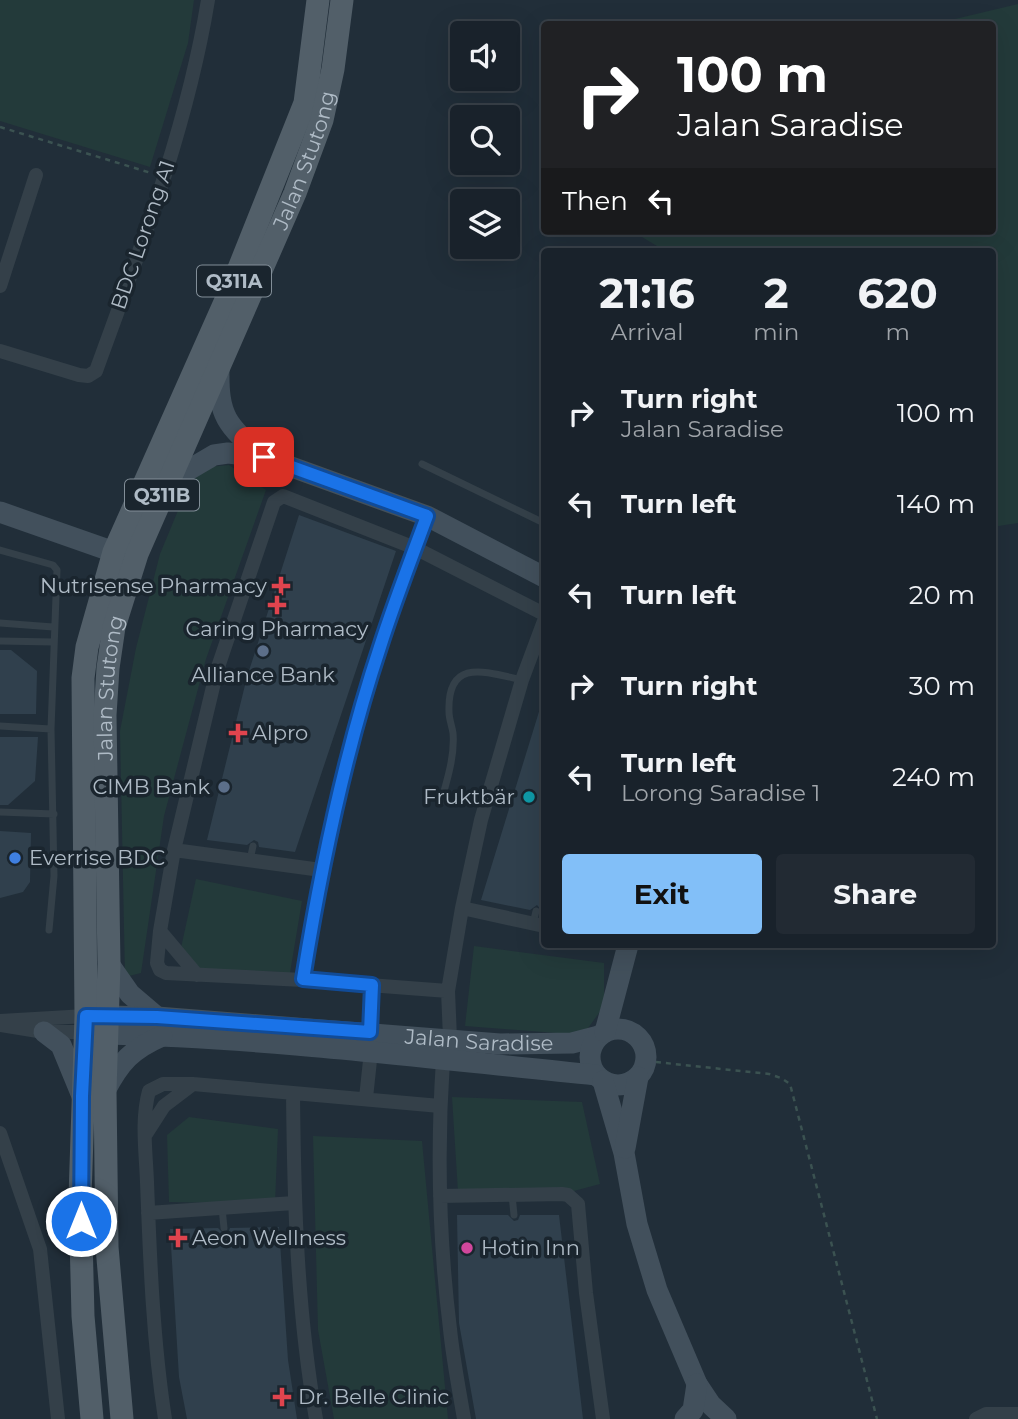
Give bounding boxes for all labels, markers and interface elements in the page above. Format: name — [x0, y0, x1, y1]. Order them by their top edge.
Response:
map controls — [450, 21, 520, 259]
button: sound — [450, 21, 520, 91]
text: 100 m — [677, 45, 828, 104]
icon: right — [562, 49, 653, 140]
street label: Jalan Stutong — [267, 89, 340, 234]
button: search — [450, 105, 520, 175]
text: Jalan Saradise — [677, 105, 904, 144]
street label: BDC Lorong A1 — [105, 157, 180, 313]
icon: left — [642, 182, 680, 220]
text: Then — [562, 185, 628, 217]
button: layers — [450, 189, 520, 259]
road number: Q311A — [197, 266, 271, 296]
text: 21:16 — [599, 267, 695, 319]
text: 2 — [764, 267, 789, 319]
text: 620 — [858, 267, 938, 319]
text: Arrival — [611, 318, 683, 346]
text: min — [753, 318, 799, 346]
text: m — [885, 318, 910, 346]
text: Turn right — [621, 383, 757, 415]
icon: right — [562, 394, 600, 432]
text: 100 m — [897, 397, 975, 429]
text: Jalan Saradise — [621, 415, 784, 443]
pin — [234, 427, 294, 487]
icon: arrive — [245, 438, 283, 476]
road number: Q311B — [125, 480, 199, 510]
icon: left — [562, 485, 600, 523]
text: Turn left — [621, 488, 737, 520]
text: 140 m — [897, 488, 975, 520]
place label: Nutrisense Pharmacy — [40, 573, 268, 598]
icon: left — [562, 576, 600, 614]
marker: Nutrisense Pharmacy — [273, 578, 289, 594]
text: Turn left — [621, 579, 737, 611]
text: 20 m — [909, 579, 975, 611]
marker: Caring Pharmacy — [269, 597, 285, 613]
street label: Jalan Stutong — [92, 612, 129, 762]
place label: Caring Pharmacy — [186, 616, 369, 641]
marker: Alliance Bank — [255, 643, 271, 659]
place label: Alliance Bank — [191, 662, 335, 687]
icon: right — [562, 667, 600, 705]
text: Turn right — [621, 670, 757, 702]
text: 30 m — [909, 670, 975, 702]
place label: Alpro — [252, 720, 308, 745]
marker: Alpro — [230, 725, 246, 741]
text: Turn left — [621, 747, 737, 779]
icon: left — [562, 758, 600, 796]
text: 240 m — [892, 761, 975, 793]
place label: CIMB Bank — [92, 774, 210, 799]
marker: CIMB Bank — [216, 779, 232, 795]
text: Lorong Saradise 1 — [621, 779, 820, 807]
place label: Fruktbär — [423, 784, 515, 809]
marker: Fruktbär — [521, 789, 537, 805]
place label: Everrise BDC — [29, 845, 165, 870]
marker: Everrise BDC — [7, 850, 23, 866]
button: Exit — [562, 854, 762, 934]
button: Share — [776, 854, 975, 934]
street label: Jalan Saradise — [403, 1023, 553, 1056]
position arrow — [44, 1184, 118, 1258]
place label: Aeon Wellness — [192, 1225, 346, 1250]
marker: Aeon Wellness — [170, 1230, 186, 1246]
place label: Hotin Inn — [481, 1235, 580, 1260]
marker: Hotin Inn — [459, 1240, 475, 1256]
place label: Dr. Belle Clinic — [298, 1384, 449, 1409]
marker: Dr. Belle Clinic — [272, 1387, 292, 1407]

